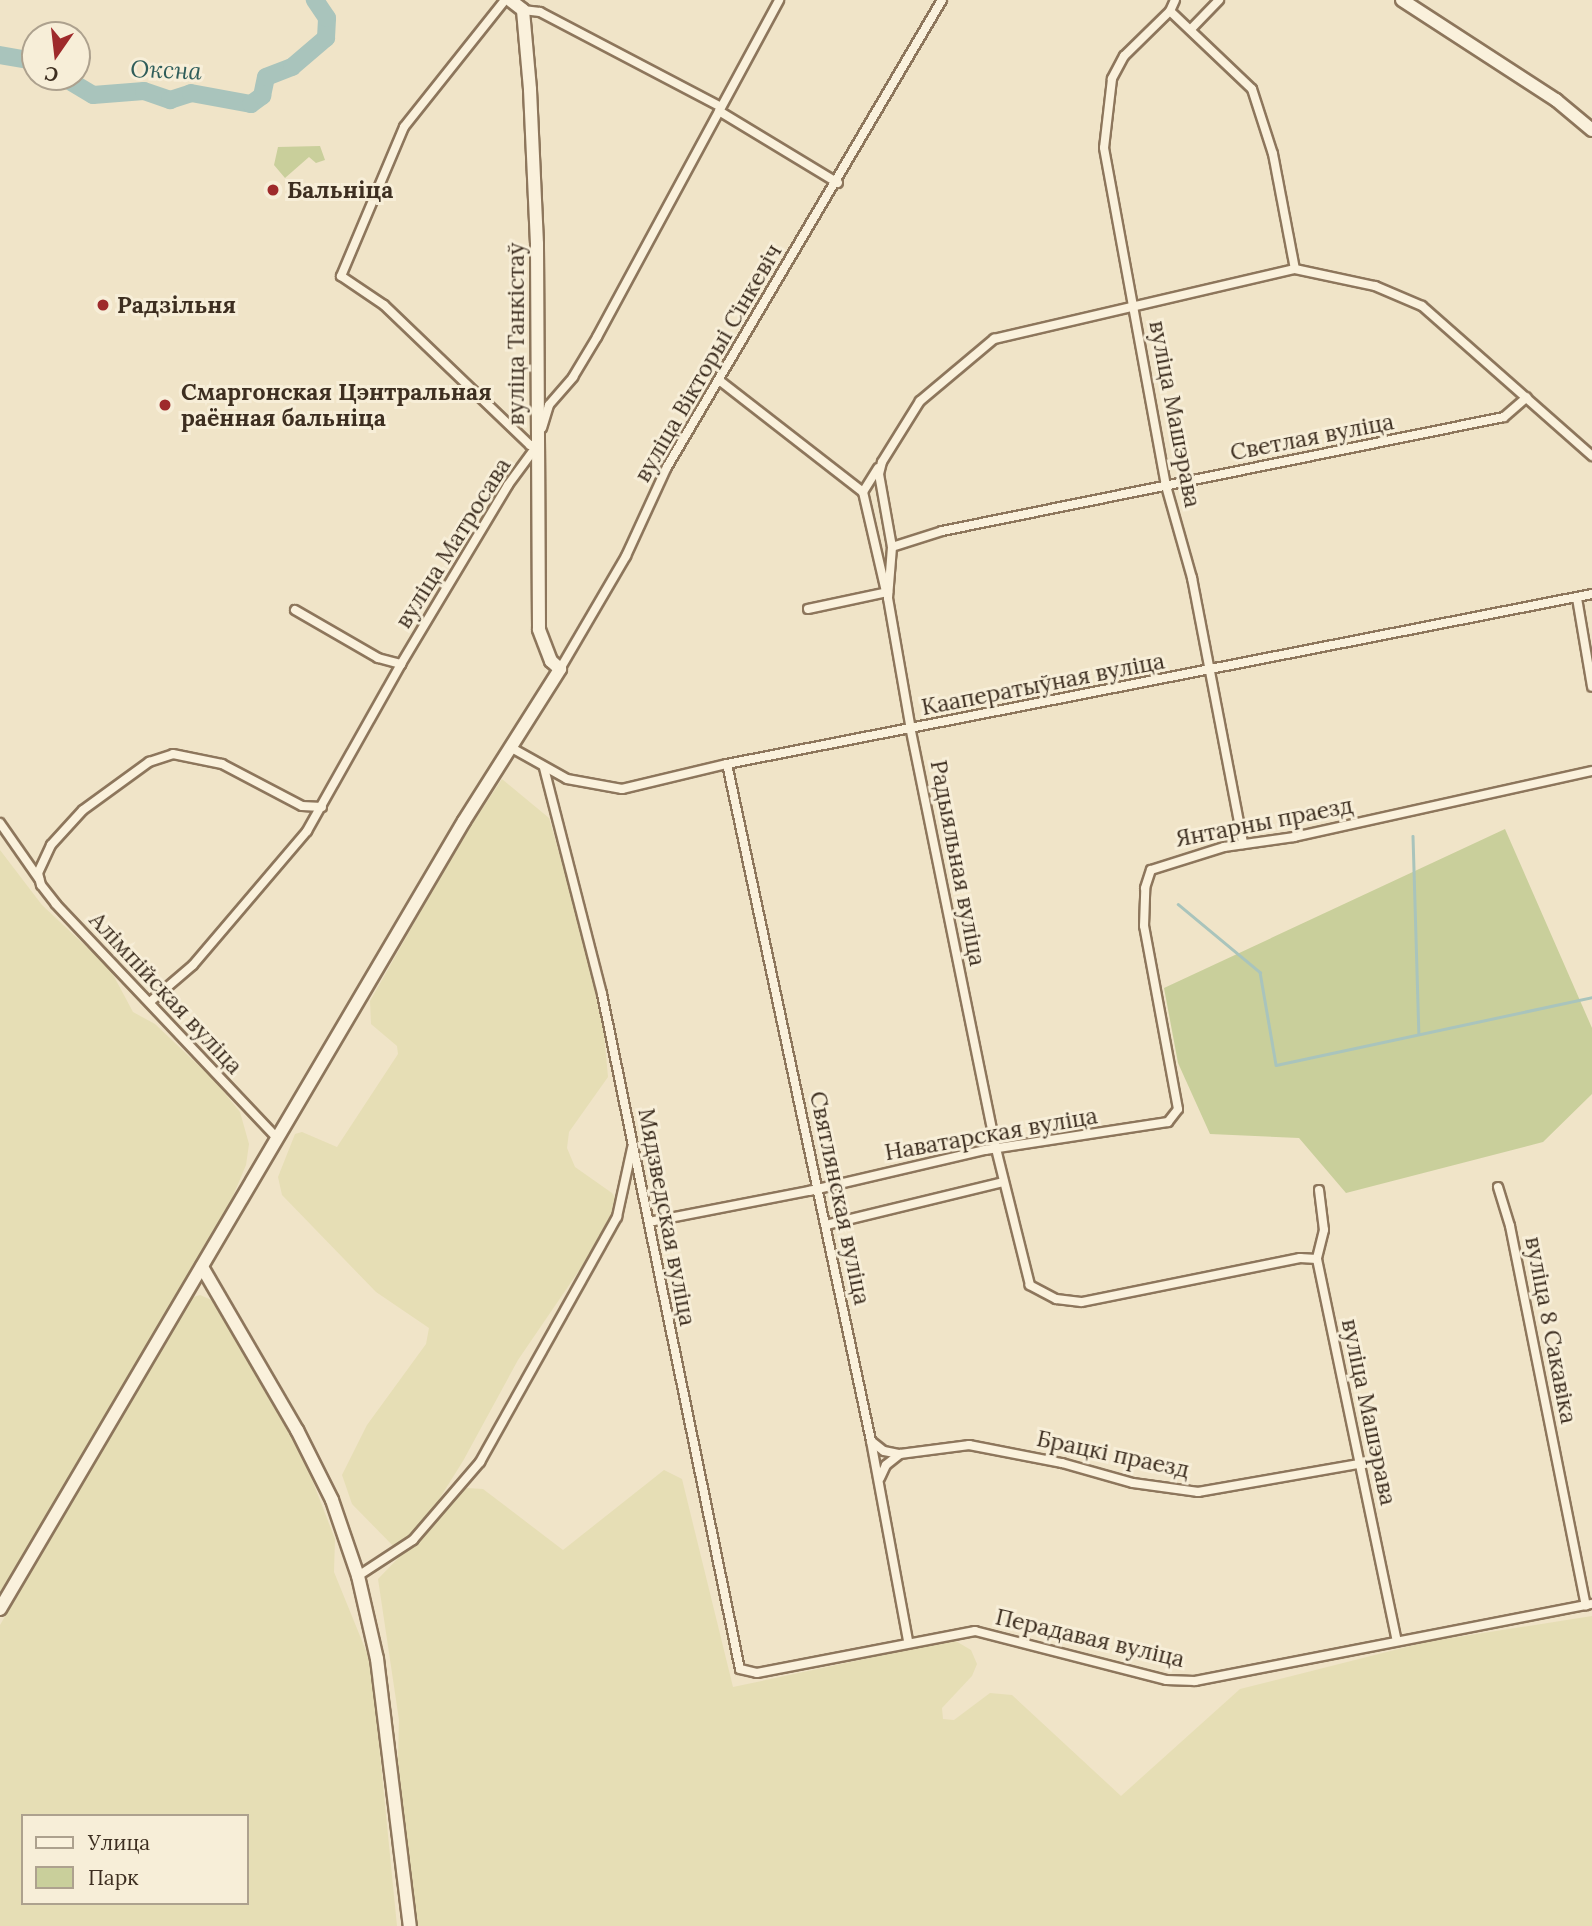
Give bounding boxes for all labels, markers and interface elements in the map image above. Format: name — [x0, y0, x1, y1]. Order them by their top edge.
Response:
north arrow — [21, 21, 91, 91]
water label: Оксна — [130, 54, 202, 86]
text: С — [42, 61, 61, 88]
place label: Бальніца — [287, 176, 393, 204]
marker: Бальніца — [265, 182, 281, 198]
street label: вуліца Вікторыі Сінкевіч — [628, 239, 788, 487]
street label: вуліца Танкістаў — [502, 242, 530, 426]
place label: Радзільня — [117, 291, 236, 319]
marker: Радзільня — [95, 297, 111, 313]
street label: вуліца Машэрава — [1143, 318, 1207, 510]
place label: Смаргонская Цэнтральная раённая бальніца — [181, 378, 492, 432]
marker: Смаргонская Цэнтральная раённая бальніца — [155, 395, 175, 415]
street label: Светлая вуліца — [1228, 408, 1396, 466]
street label: вуліца Матросава — [389, 453, 517, 633]
street label: Кааператыўная вуліца — [919, 647, 1167, 721]
street label: Радыяльная вуліца — [924, 758, 992, 968]
street label: Янтарны праезд — [1173, 791, 1355, 853]
street label: Алімпійская вуліца — [84, 906, 248, 1080]
street label: Святлянская вуліца — [804, 1089, 876, 1307]
street label: Наватарская вуліца — [882, 1102, 1100, 1166]
street label: Мядзведская вуліца — [632, 1106, 702, 1328]
street label: вуліца 8 Сакавіка — [1519, 1234, 1583, 1426]
street label: вуліца Машэрава — [1336, 1316, 1402, 1508]
street label: Брацкі праезд — [1034, 1424, 1192, 1484]
street label: Перадавая вуліца — [993, 1603, 1187, 1673]
legend — [21, 1814, 248, 1905]
text: Улица — [88, 1829, 150, 1856]
text: Парк — [88, 1864, 138, 1891]

